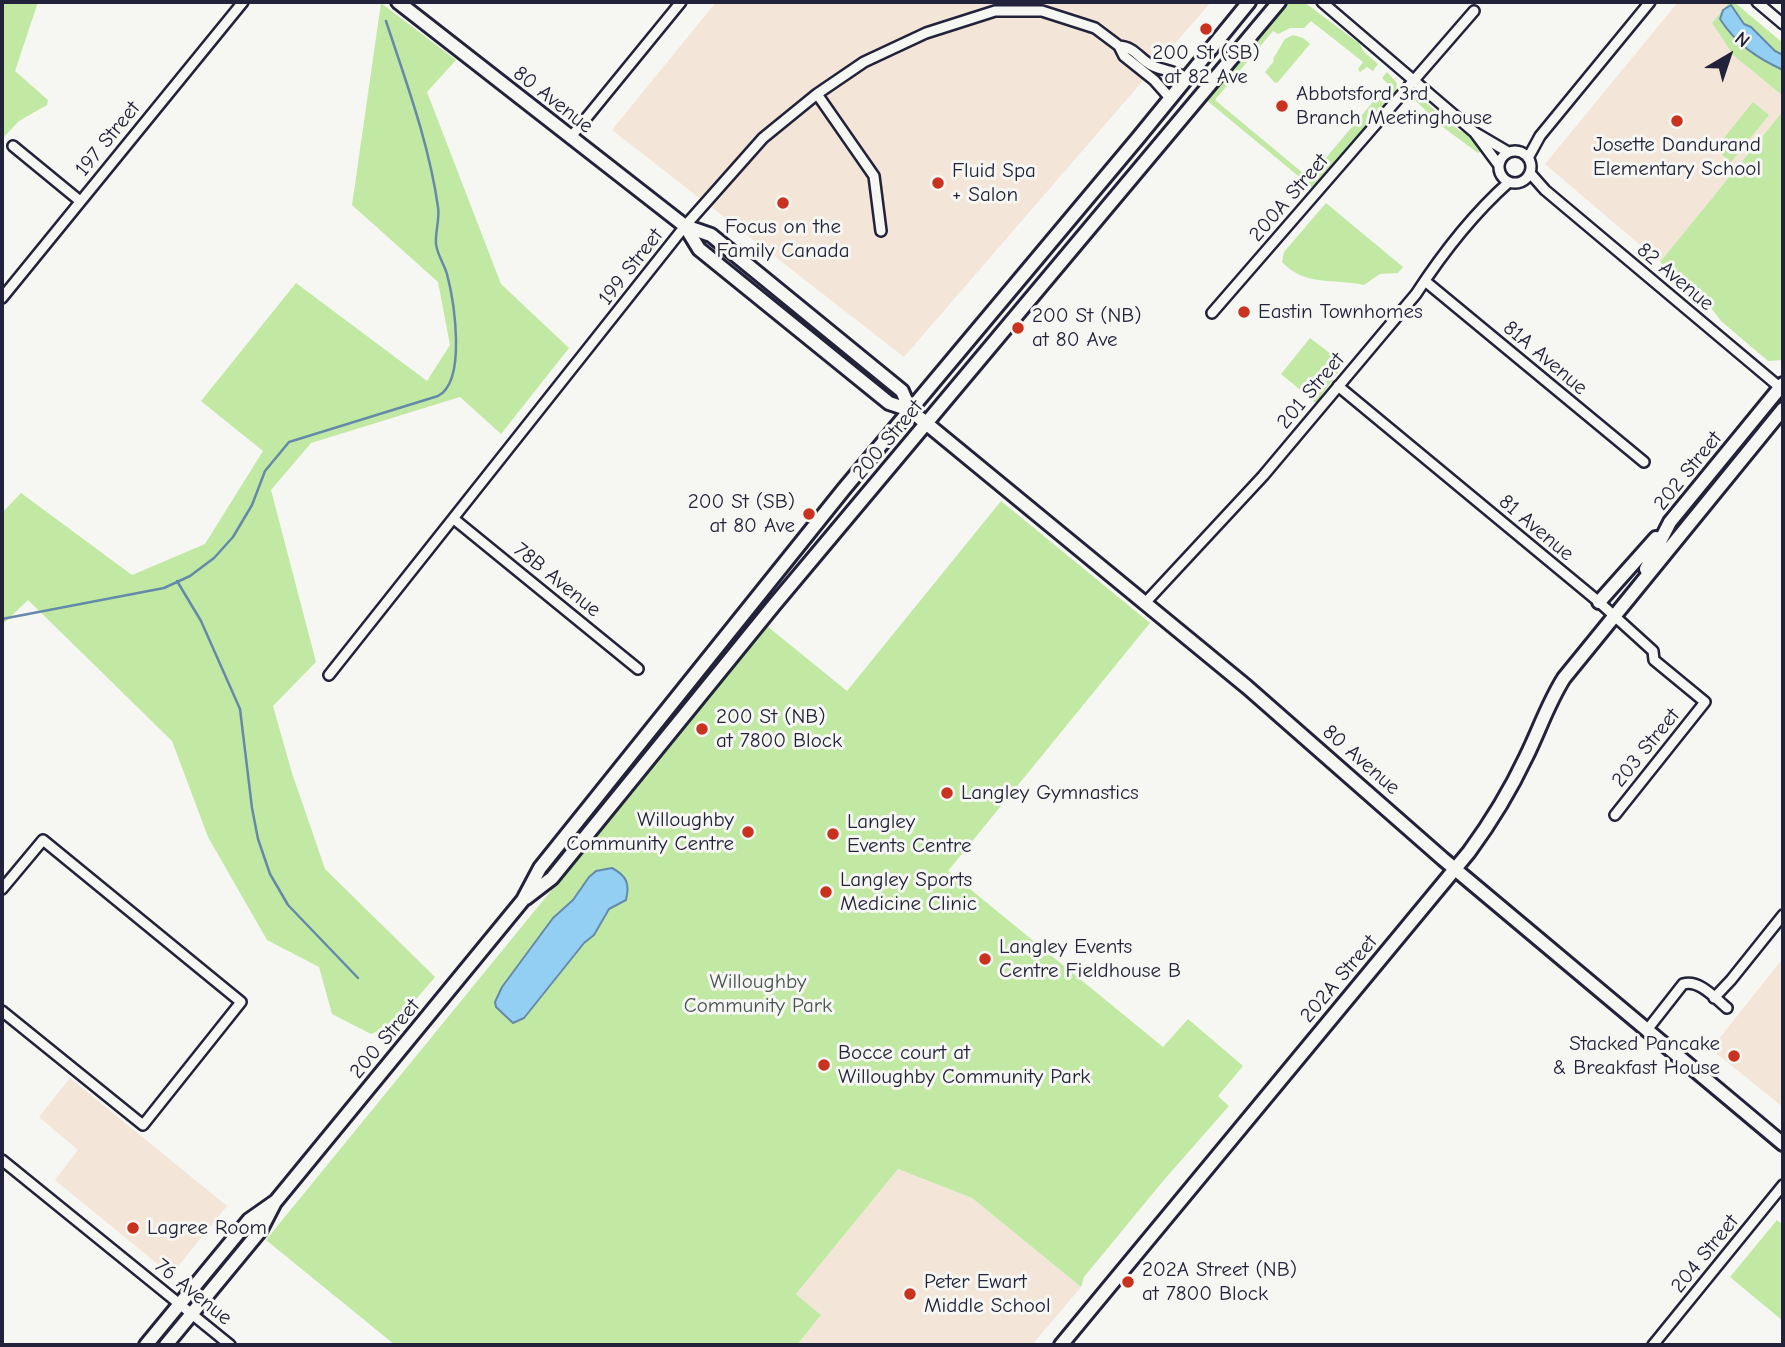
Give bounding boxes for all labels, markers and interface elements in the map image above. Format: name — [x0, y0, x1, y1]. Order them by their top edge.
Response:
marker: 200 St (SB) at 82 Ave — [1198, 21, 1214, 37]
north arrow — [1694, 21, 1764, 91]
text: N — [1730, 27, 1754, 52]
place label: 200 St (SB) at 82 Ave — [1152, 40, 1260, 90]
street label: 80 Avenue — [508, 61, 598, 139]
place label: Abbotsford 3rd Branch Meetinghouse — [1296, 81, 1492, 131]
street label: 197 Street — [70, 96, 146, 182]
marker: Abbotsford 3rd Branch Meetinghouse — [1274, 98, 1290, 114]
marker: Josette Dandurand Elementary School — [1669, 113, 1685, 129]
place label: Josette Dandurand Elementary School — [1593, 132, 1761, 182]
street label: 200A Street — [1244, 149, 1334, 247]
place label: Fluid Spa + Salon — [952, 158, 1036, 208]
marker: Fluid Spa + Salon — [930, 175, 946, 191]
marker: Focus on the Family Canada — [775, 195, 791, 211]
place label: Focus on the Family Canada — [716, 214, 850, 264]
street label: 199 Street — [593, 224, 669, 310]
street label: 82 Avenue — [1631, 238, 1719, 316]
place label: Eastin Townhomes — [1258, 299, 1423, 325]
place label: 200 St (NB) at 80 Ave — [1032, 303, 1142, 353]
marker: Eastin Townhomes — [1236, 304, 1252, 320]
street label: 81A Avenue — [1498, 315, 1592, 401]
marker: 200 St (NB) at 80 Ave — [1010, 320, 1026, 336]
street label: 201 Street — [1272, 348, 1350, 434]
street label: 200 Street — [847, 395, 929, 485]
street label: 202 Street — [1649, 426, 1727, 516]
place label: 200 St (SB) at 80 Ave — [688, 489, 795, 539]
street label: 81 Avenue — [1493, 489, 1579, 567]
marker: 200 St (SB) at 80 Ave — [801, 506, 817, 522]
street label: 78B Avenue — [508, 537, 606, 623]
place label: 200 St (NB) at 7800 Block — [716, 704, 842, 754]
street label: 203 Street — [1607, 704, 1685, 792]
street label: 80 Avenue — [1317, 719, 1405, 801]
marker: 200 St (NB) at 7800 Block — [694, 721, 710, 737]
place label: Langley Gymnastics — [961, 780, 1139, 806]
marker: Langley Gymnastics — [939, 785, 955, 801]
place label: Willoughby Community Centre — [566, 807, 734, 857]
place label: Langley Events Centre — [847, 809, 971, 859]
marker: Willoughby Community Centre — [740, 824, 756, 840]
marker: Langley Events Centre — [825, 826, 841, 842]
place label: Langley Sports Medicine Clinic — [840, 867, 977, 917]
marker: Langley Sports Medicine Clinic — [818, 884, 834, 900]
street label: 202A Street — [1295, 930, 1383, 1028]
place label: Langley Events Centre Fieldhouse B — [999, 934, 1181, 984]
marker: Langley Events Centre Fieldhouse B — [977, 951, 993, 967]
park label: Willoughby Community Park — [684, 969, 832, 1019]
street label: 200 Street — [344, 994, 426, 1084]
place label: Stacked Pancake & Breakfast House — [1553, 1031, 1720, 1081]
place label: Bocce court at Willoughby Community Park — [838, 1040, 1090, 1090]
marker: Stacked Pancake & Breakfast House — [1726, 1048, 1742, 1064]
marker: Bocce court at Willoughby Community Park — [816, 1057, 832, 1073]
street label: 204 Street — [1666, 1210, 1744, 1298]
place label: Lagree Room — [147, 1215, 267, 1241]
marker: Lagree Room — [125, 1220, 141, 1236]
street label: 76 Avenue — [149, 1253, 237, 1331]
place label: 202A Street (NB) at 7800 Block — [1142, 1257, 1297, 1307]
place label: Peter Ewart Middle School — [924, 1269, 1051, 1319]
marker: 202A Street (NB) at 7800 Block — [1120, 1274, 1136, 1290]
marker: Peter Ewart Middle School — [902, 1286, 918, 1302]

